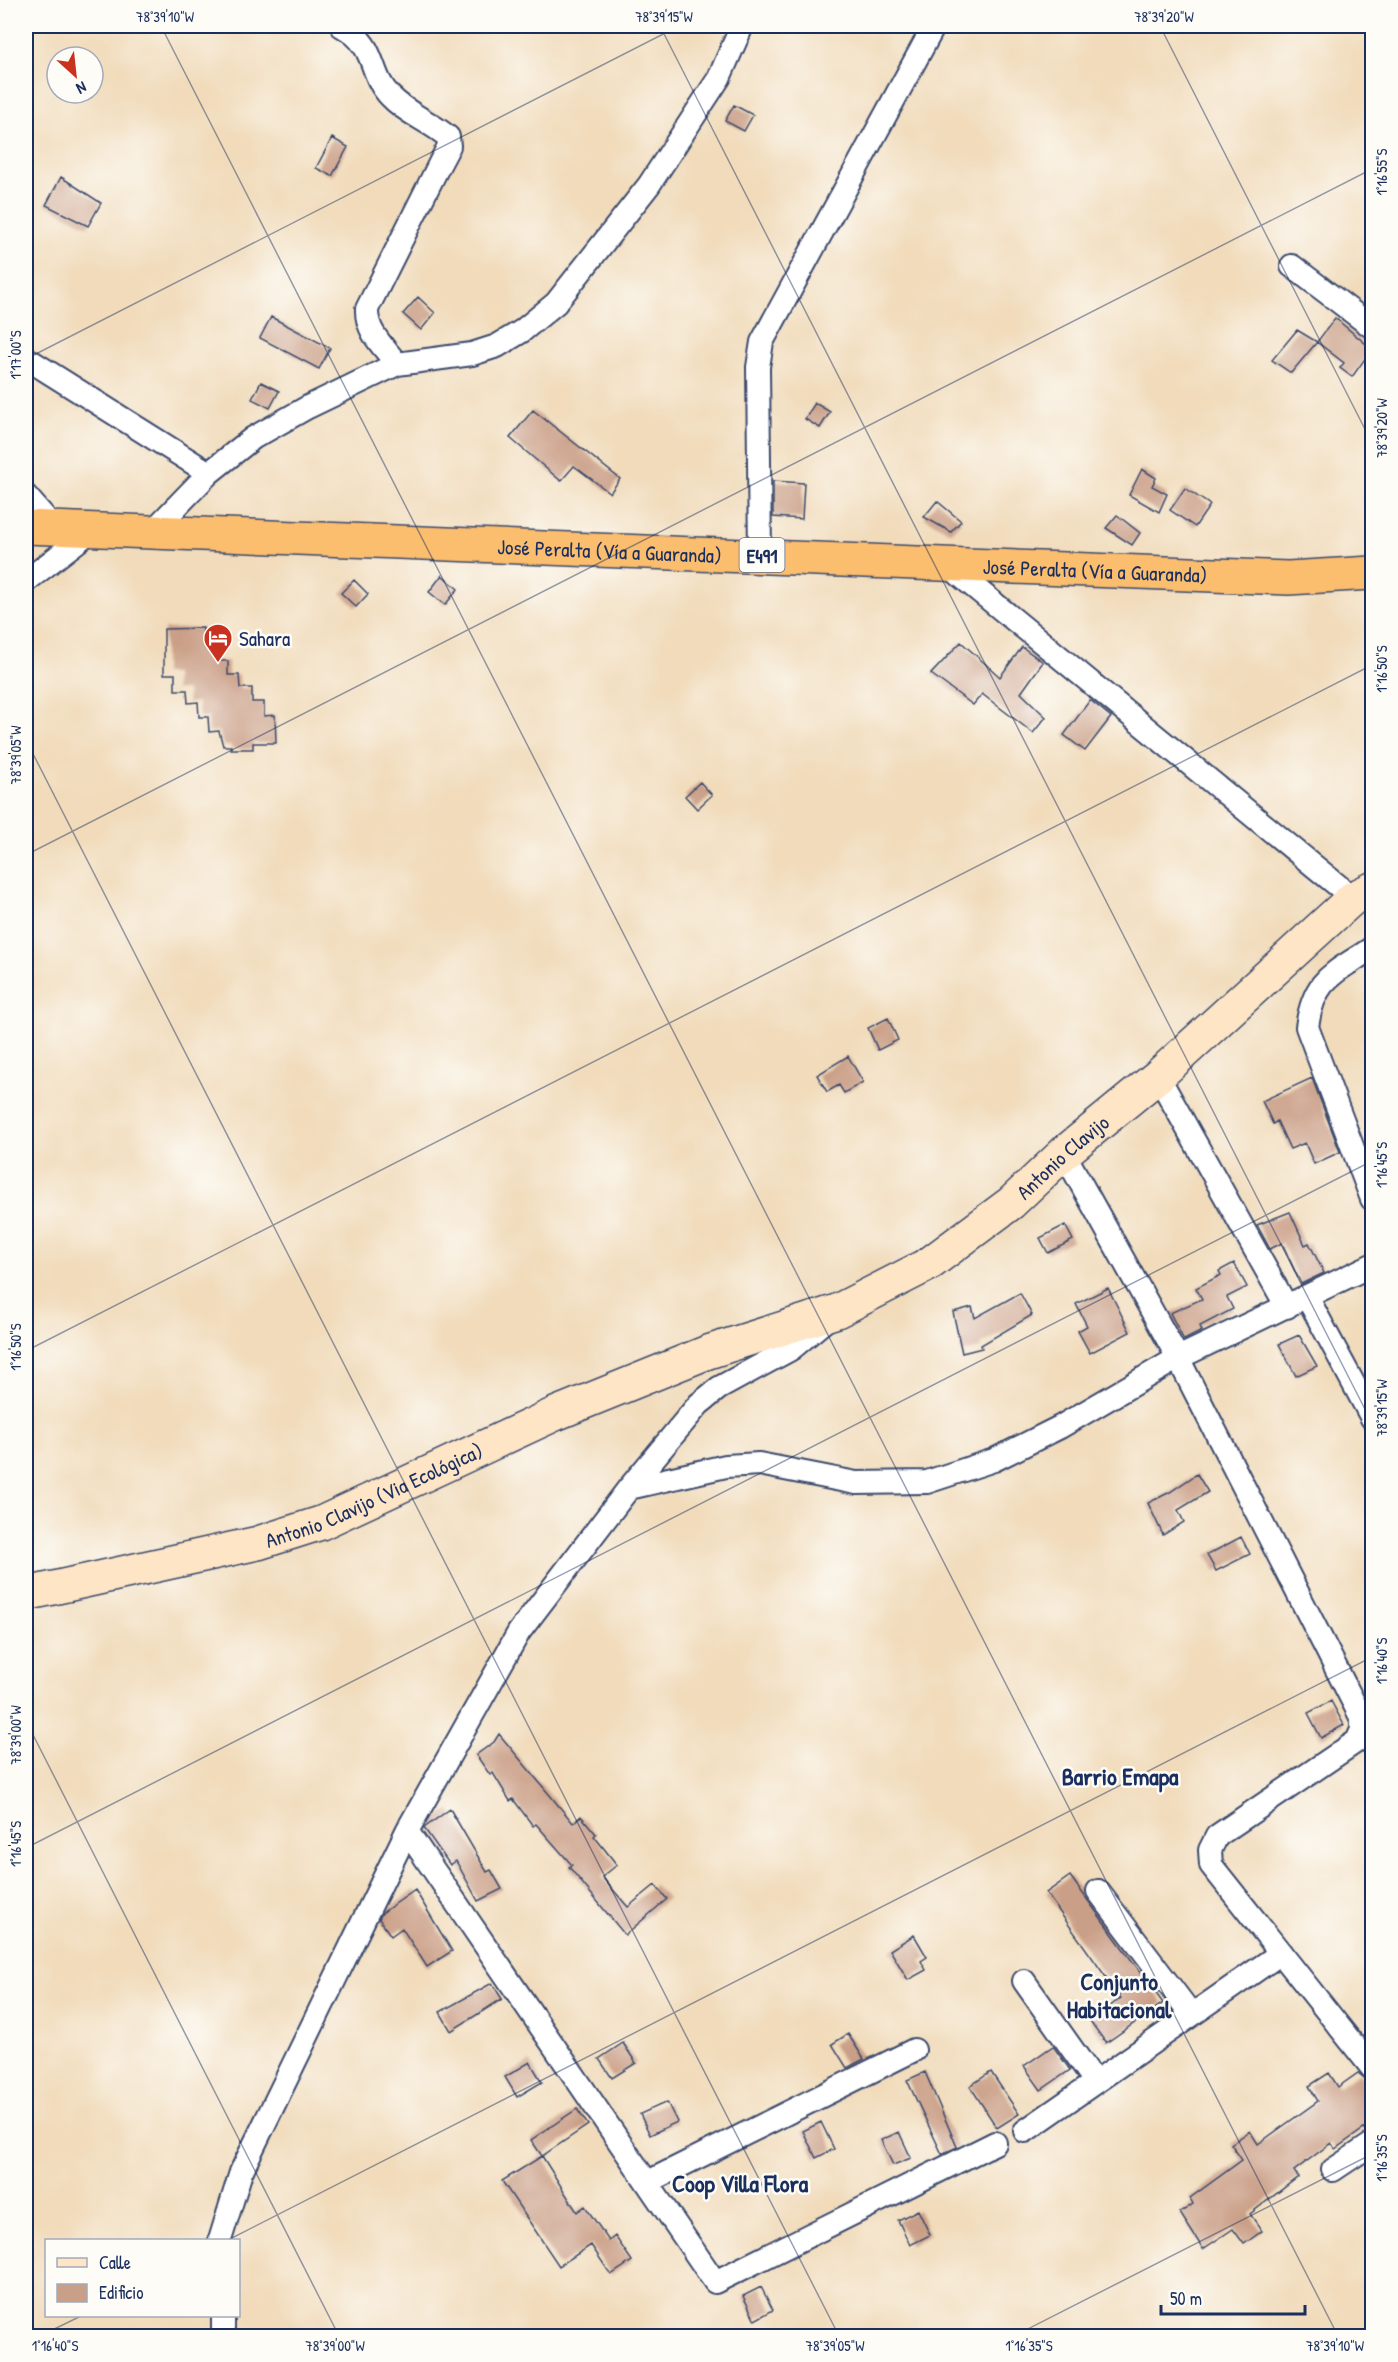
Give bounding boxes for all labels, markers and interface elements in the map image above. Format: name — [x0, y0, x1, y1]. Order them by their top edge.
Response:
text: 78°39'10"W — [136, 6, 195, 27]
text: 78°39'15"W — [635, 6, 694, 27]
text: 78°39'20"W — [1134, 6, 1195, 27]
north arrow — [45, 45, 105, 105]
text: N — [73, 77, 91, 100]
text: 1°16'55"S — [1371, 148, 1392, 195]
text: 1°17'00"S — [5, 330, 26, 380]
text: 78°39'20"W — [1371, 397, 1392, 458]
street label: José Peralta (Vía a Guaranda) — [497, 532, 722, 570]
road number: E491 — [740, 538, 784, 572]
street label: José Peralta (Vía a Guaranda) — [982, 551, 1208, 589]
hotel icon: Sahara — [202, 622, 234, 664]
place label: Sahara — [239, 624, 290, 653]
text: 1°16'50"S — [1371, 645, 1392, 693]
text: 78°39'05"W — [5, 725, 26, 784]
street label: Antonio Clavijo — [1010, 1108, 1115, 1205]
text: 1°16'45"S — [1371, 1142, 1392, 1188]
text: 1°16'50"S — [5, 1323, 26, 1371]
text: 78°39'15"W — [1371, 1378, 1392, 1437]
street label: Antonio Clavijo (Via Ecológica) — [261, 1435, 487, 1554]
text: 1°16'40"S — [1371, 1638, 1392, 1684]
text: 78°39'00"W — [5, 1705, 26, 1765]
district label: Barrio Emapa — [1062, 1760, 1179, 1793]
text: 1°16'45"S — [5, 1821, 26, 1867]
district label: Conjunto Habitacional — [1067, 1965, 1172, 2025]
text: 1°16'35"S — [1371, 2134, 1392, 2182]
district label: Coop Villa Flora — [672, 2167, 809, 2200]
legend — [45, 2239, 240, 2317]
text: Calle — [99, 2250, 131, 2275]
scale bar — [1161, 2278, 1305, 2316]
text: Edificio — [99, 2280, 143, 2305]
text: 50 m — [1170, 2286, 1202, 2311]
text: 1°16'40"S — [32, 2335, 78, 2356]
text: 78°39'00"W — [305, 2335, 365, 2356]
text: 78°39'05"W — [806, 2335, 865, 2356]
text: 1°16'35"S — [1005, 2335, 1053, 2356]
text: 78°39'10"W — [1306, 2335, 1365, 2356]

